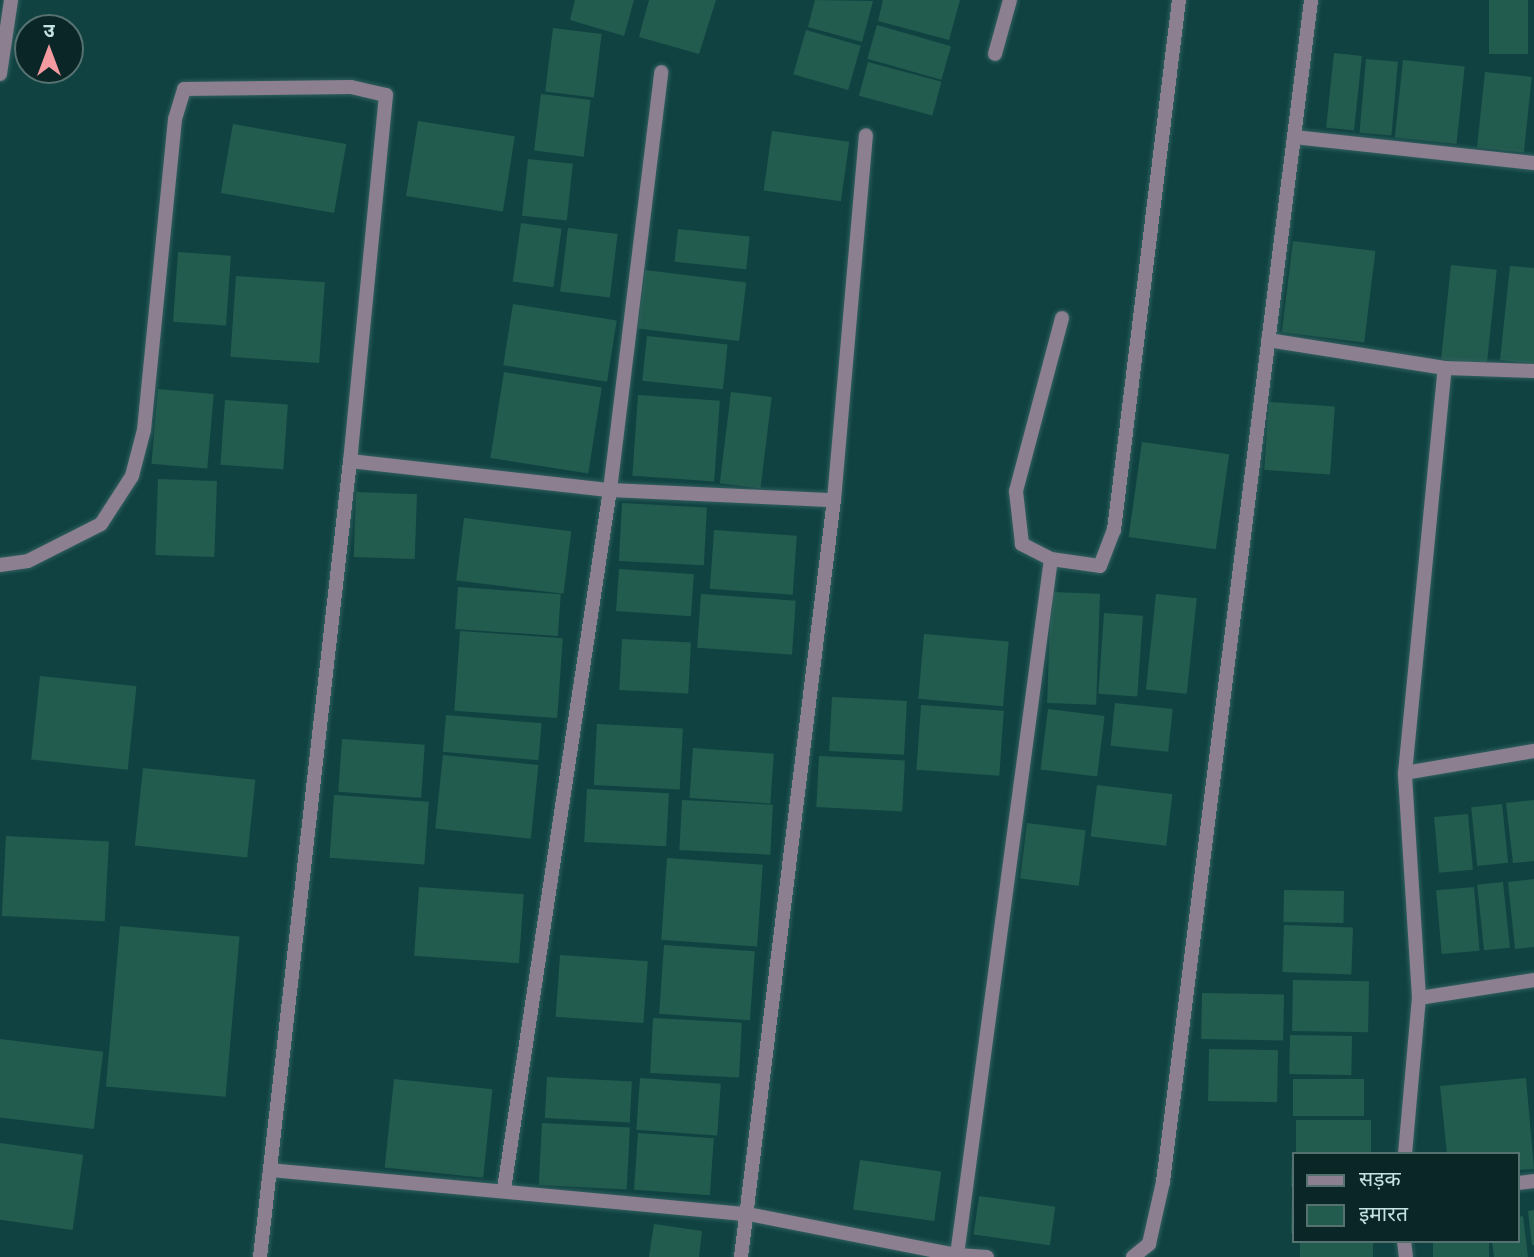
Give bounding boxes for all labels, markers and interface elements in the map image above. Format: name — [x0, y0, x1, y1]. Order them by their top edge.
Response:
north arrow — [14, 14, 84, 84]
text: उ — [43, 19, 55, 41]
legend — [1292, 1152, 1520, 1243]
text: सड़क — [1359, 1167, 1401, 1191]
text: इमारत — [1359, 1202, 1408, 1226]

